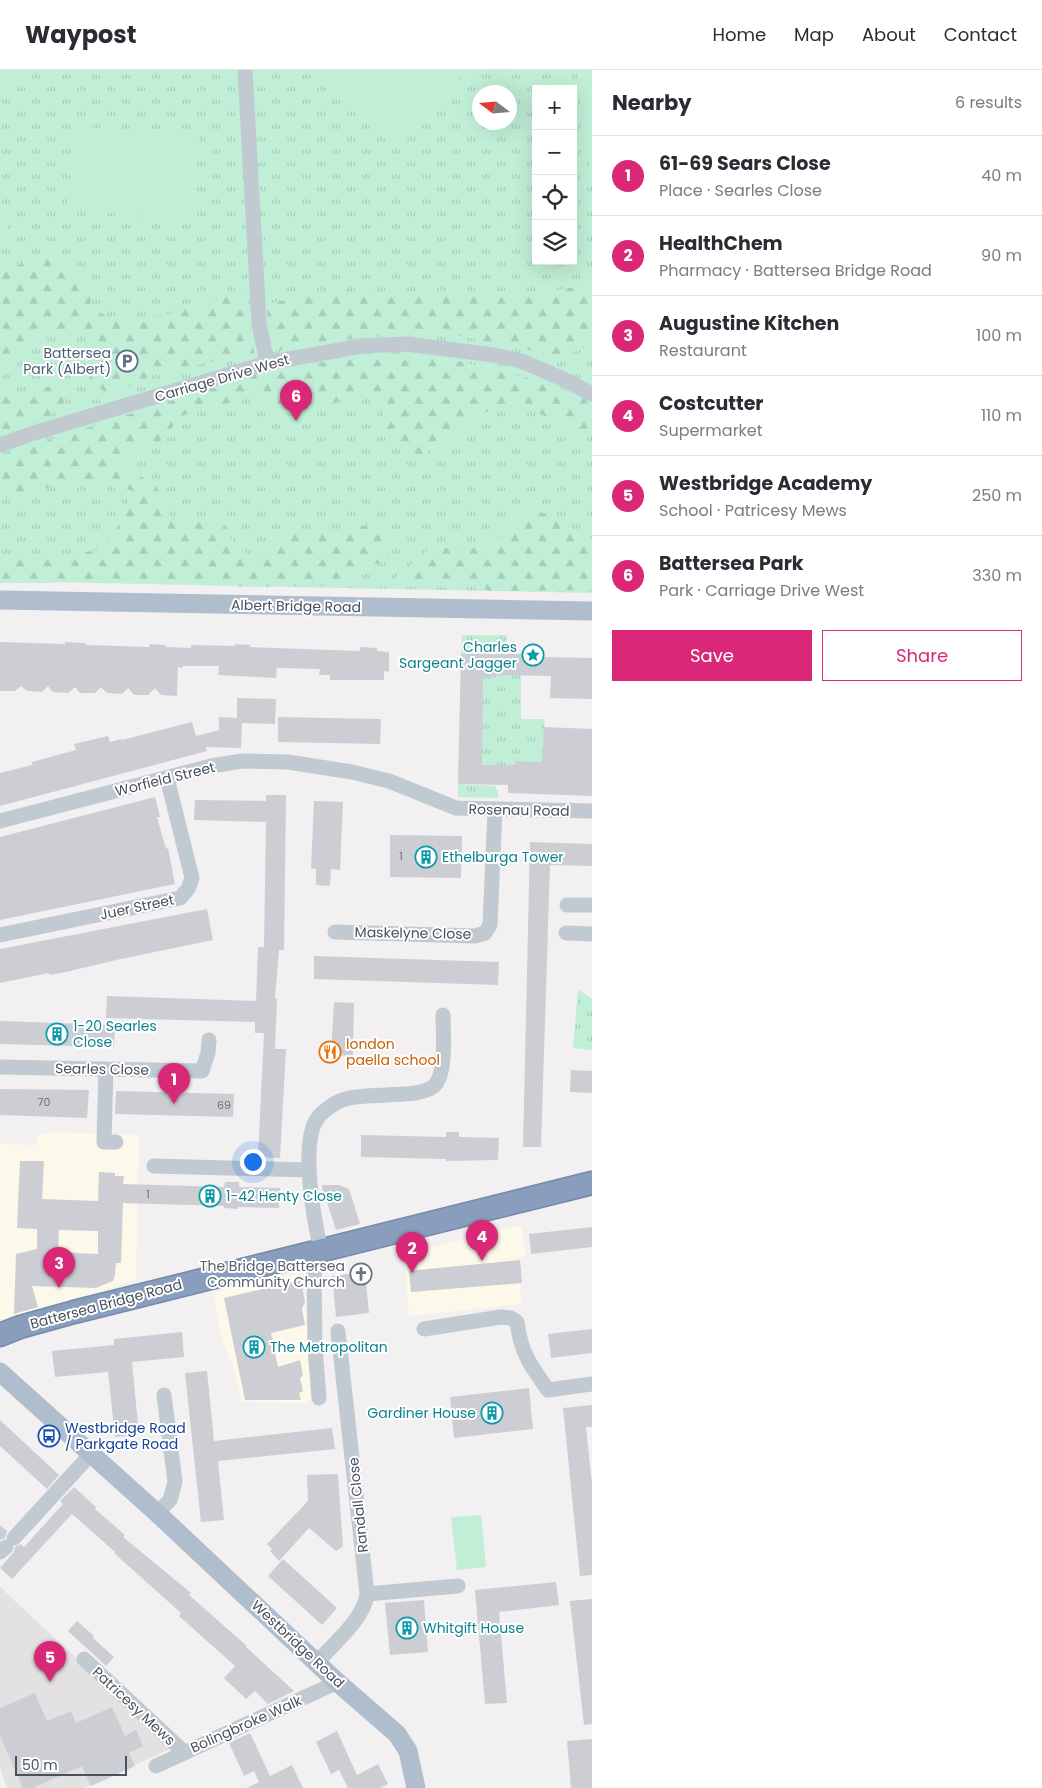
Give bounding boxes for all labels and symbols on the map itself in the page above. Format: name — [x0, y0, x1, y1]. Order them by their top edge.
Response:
north arrow — [472, 85, 517, 130]
place label: Battersea Park (Albert) — [23, 343, 111, 379]
parking icon: Battersea Park (Albert) — [115, 349, 139, 373]
street label: Carriage Drive West — [152, 349, 292, 407]
pin: 6 — [280, 380, 312, 421]
street label: Albert Bridge Road — [231, 595, 361, 617]
place label: Charles Sargeant Jagger — [399, 637, 517, 673]
place icon: Charles Sargeant Jagger — [521, 643, 545, 667]
street label: Worfield Street — [113, 757, 217, 801]
street label: Rosenau Road — [468, 799, 570, 821]
building icon: Ethelburga Tower — [414, 845, 438, 869]
place label: Ethelburga Tower — [442, 847, 564, 867]
house number: 1 — [399, 848, 403, 864]
street label: Juer Street — [98, 889, 176, 925]
street label: Maskelyne Close — [355, 922, 472, 944]
place label: 1-20 Searles Close — [73, 1016, 157, 1052]
building icon: 1-20 Searles Close — [45, 1022, 69, 1046]
place label: london paella school — [346, 1034, 440, 1070]
restaurant icon: london paella school — [318, 1040, 342, 1064]
street label: Searles Close — [55, 1058, 149, 1080]
pin: 1 — [158, 1063, 190, 1104]
house number: 70 — [38, 1094, 51, 1110]
house number: 69 — [217, 1097, 231, 1113]
your location — [240, 1149, 266, 1175]
building icon: 1-42 Henty Close — [198, 1184, 222, 1208]
house number: 1 — [146, 1186, 150, 1202]
place label: 1-42 Henty Close — [226, 1186, 342, 1206]
pin: 4 — [466, 1220, 498, 1261]
pin: 2 — [396, 1232, 428, 1273]
pin: 3 — [43, 1247, 75, 1288]
place label: The Bridge Battersea Community Church — [200, 1256, 345, 1292]
church icon: The Bridge Battersea Community Church — [349, 1262, 373, 1286]
street label: Battersea Bridge Road — [28, 1274, 184, 1334]
building icon: The Metropolitan — [242, 1335, 266, 1359]
place label: The Metropolitan — [270, 1337, 388, 1357]
building icon: Gardiner House — [480, 1401, 504, 1425]
place label: Gardiner House — [367, 1403, 476, 1423]
place label: Westbridge Road / Parkgate Road — [65, 1418, 186, 1454]
bus stop icon: Westbridge Road / Parkgate Road — [37, 1424, 61, 1448]
street label: Randall Close — [343, 1456, 373, 1554]
street label: Westbridge Road — [247, 1596, 349, 1692]
building icon: Whitgift House — [395, 1616, 419, 1640]
place label: Whitgift House — [423, 1618, 524, 1638]
pin: 5 — [34, 1641, 66, 1682]
street label: Patricesy Mews — [88, 1662, 180, 1750]
street label: Bolingbroke Walk — [187, 1690, 306, 1758]
scale bar — [15, 1753, 128, 1776]

